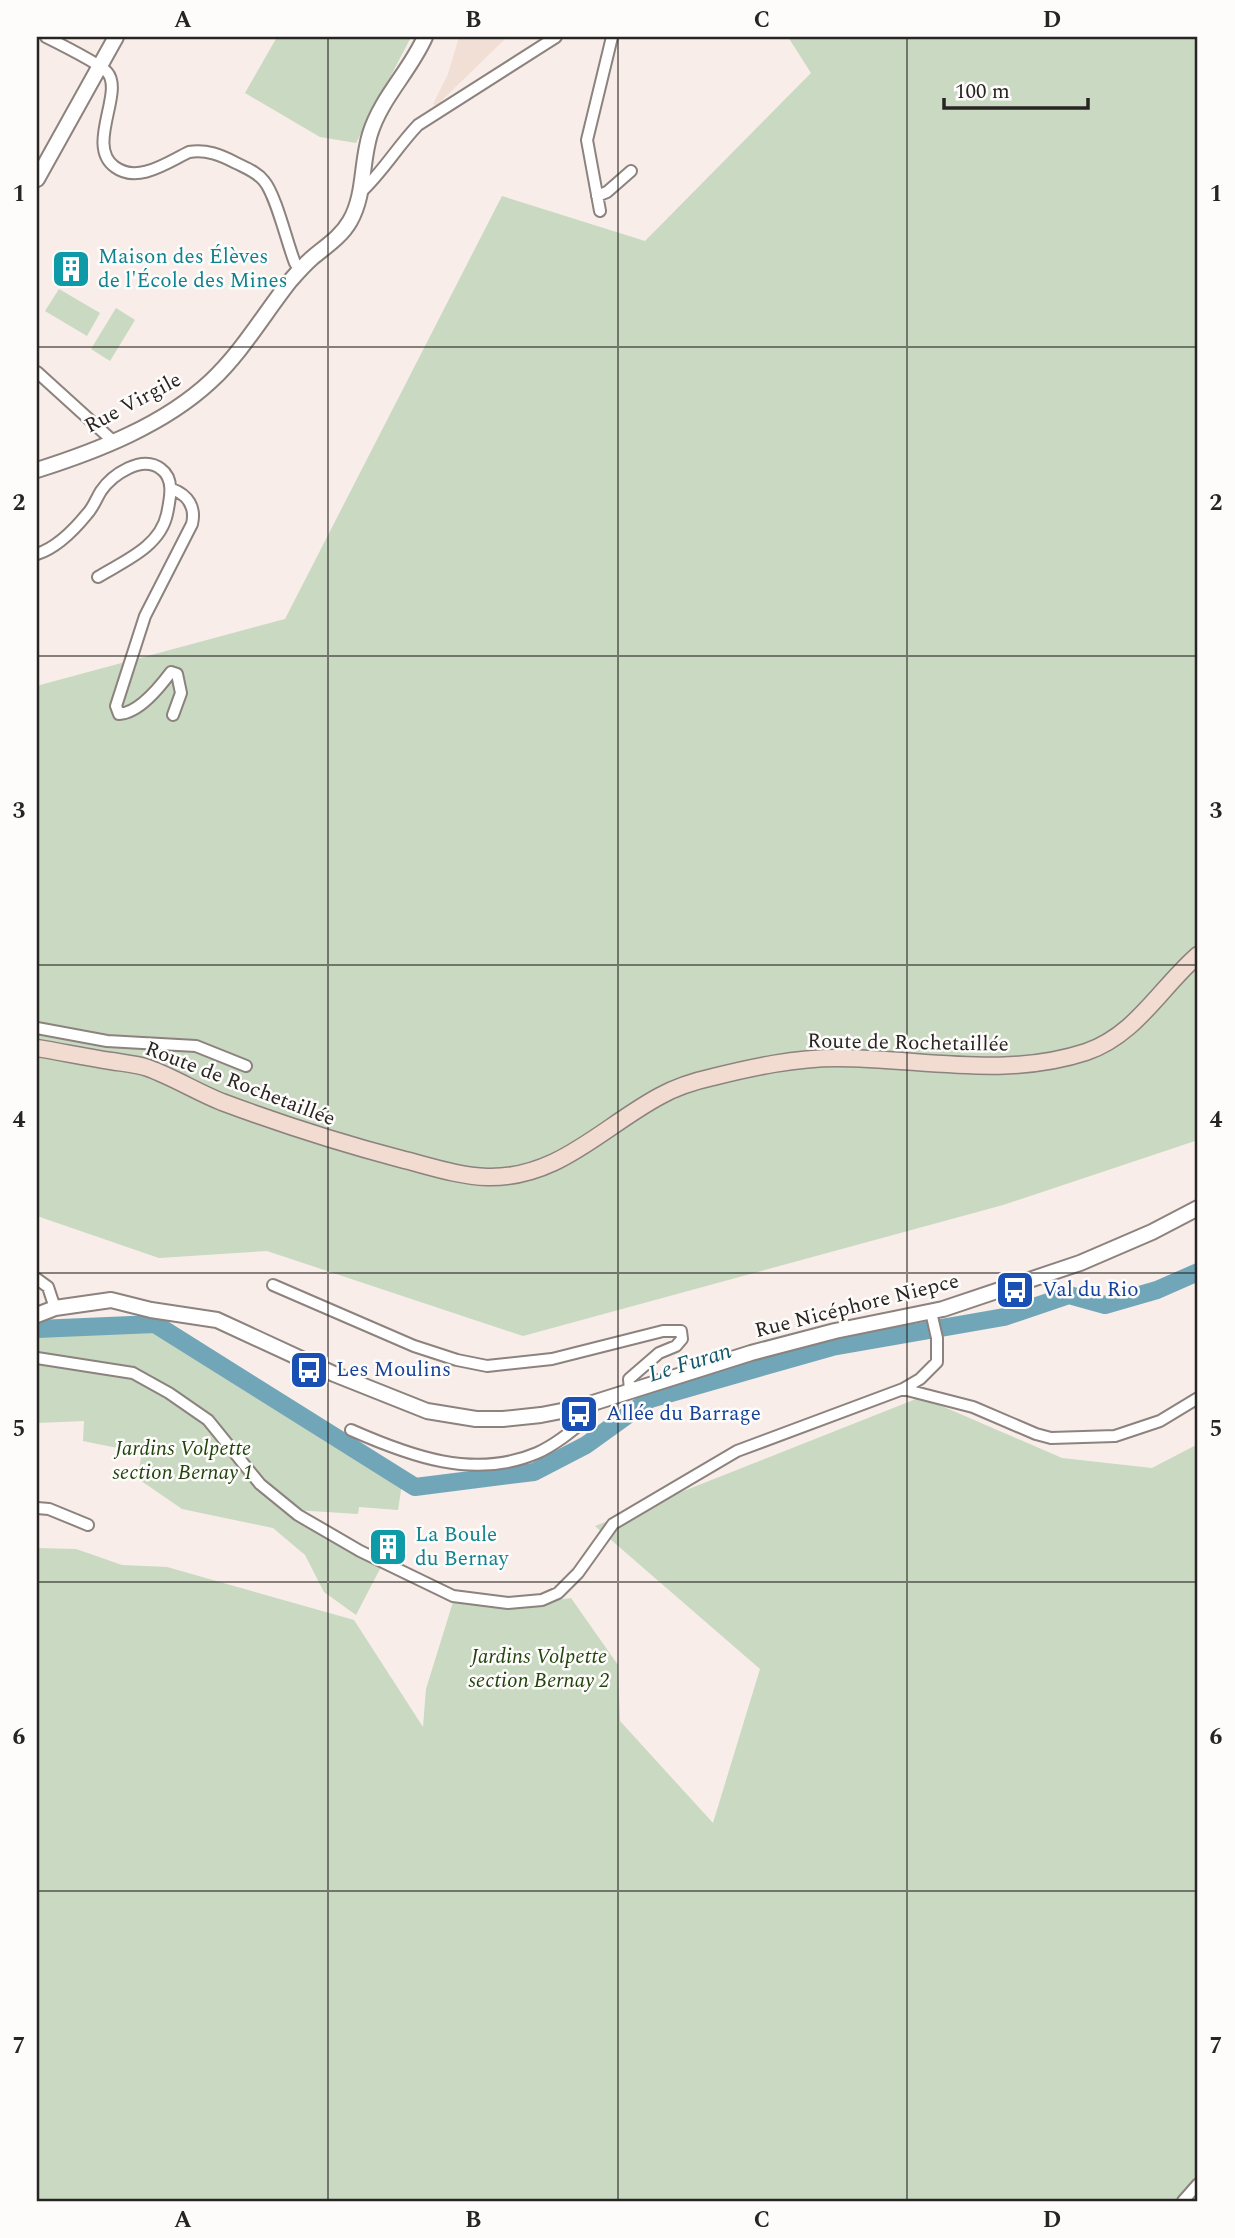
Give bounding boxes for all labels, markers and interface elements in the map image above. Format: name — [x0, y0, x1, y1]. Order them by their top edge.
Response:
text: A — [174, 3, 192, 38]
text: B — [465, 3, 481, 38]
text: C — [754, 3, 770, 38]
text: D — [1043, 3, 1061, 38]
scale bar — [944, 66, 1088, 110]
text: 100 m — [955, 76, 1010, 108]
text: 1 — [13, 177, 25, 212]
text: 1 — [1210, 177, 1222, 212]
place label: Maison des Élèves de l'École des Mines — [98, 241, 288, 297]
building icon: Maison des Élèves de l'École des Mines — [50, 248, 92, 290]
street label: Rue Virgile — [79, 364, 187, 442]
text: 2 — [13, 486, 26, 521]
text: 2 — [1210, 486, 1223, 521]
text: 3 — [13, 794, 26, 829]
text: 3 — [1210, 794, 1223, 829]
street label: Route de Rochetaillée — [807, 1025, 1009, 1061]
street label: Route de Rochetaillée — [140, 1033, 340, 1135]
text: 4 — [13, 1103, 26, 1138]
text: 4 — [1210, 1103, 1223, 1138]
street label: Rue Nicéphore Niepce — [751, 1265, 963, 1347]
bus stop icon: Val du Rio — [994, 1269, 1036, 1311]
place label: Val du Rio — [1042, 1274, 1139, 1306]
water label: Le Furan — [644, 1334, 736, 1392]
bus stop icon: Les Moulins — [288, 1349, 330, 1391]
place label: Les Moulins — [336, 1354, 451, 1386]
bus stop icon: Allée du Barrage — [558, 1393, 600, 1435]
place label: Allée du Barrage — [606, 1398, 761, 1430]
text: 5 — [13, 1412, 25, 1447]
text: 5 — [1210, 1412, 1222, 1447]
park label: Jardins Volpette section Bernay 1 — [112, 1433, 254, 1489]
place label: La Boule du Bernay — [415, 1519, 510, 1575]
building icon: La Boule du Bernay — [367, 1526, 409, 1568]
park label: Jardins Volpette section Bernay 2 — [468, 1641, 610, 1697]
text: 6 — [13, 1720, 26, 1755]
text: 6 — [1210, 1720, 1223, 1755]
text: 7 — [13, 2029, 25, 2064]
text: 7 — [1210, 2029, 1222, 2064]
text: A — [174, 2203, 192, 2238]
text: B — [465, 2203, 481, 2238]
text: C — [754, 2203, 770, 2238]
text: D — [1043, 2203, 1061, 2238]

